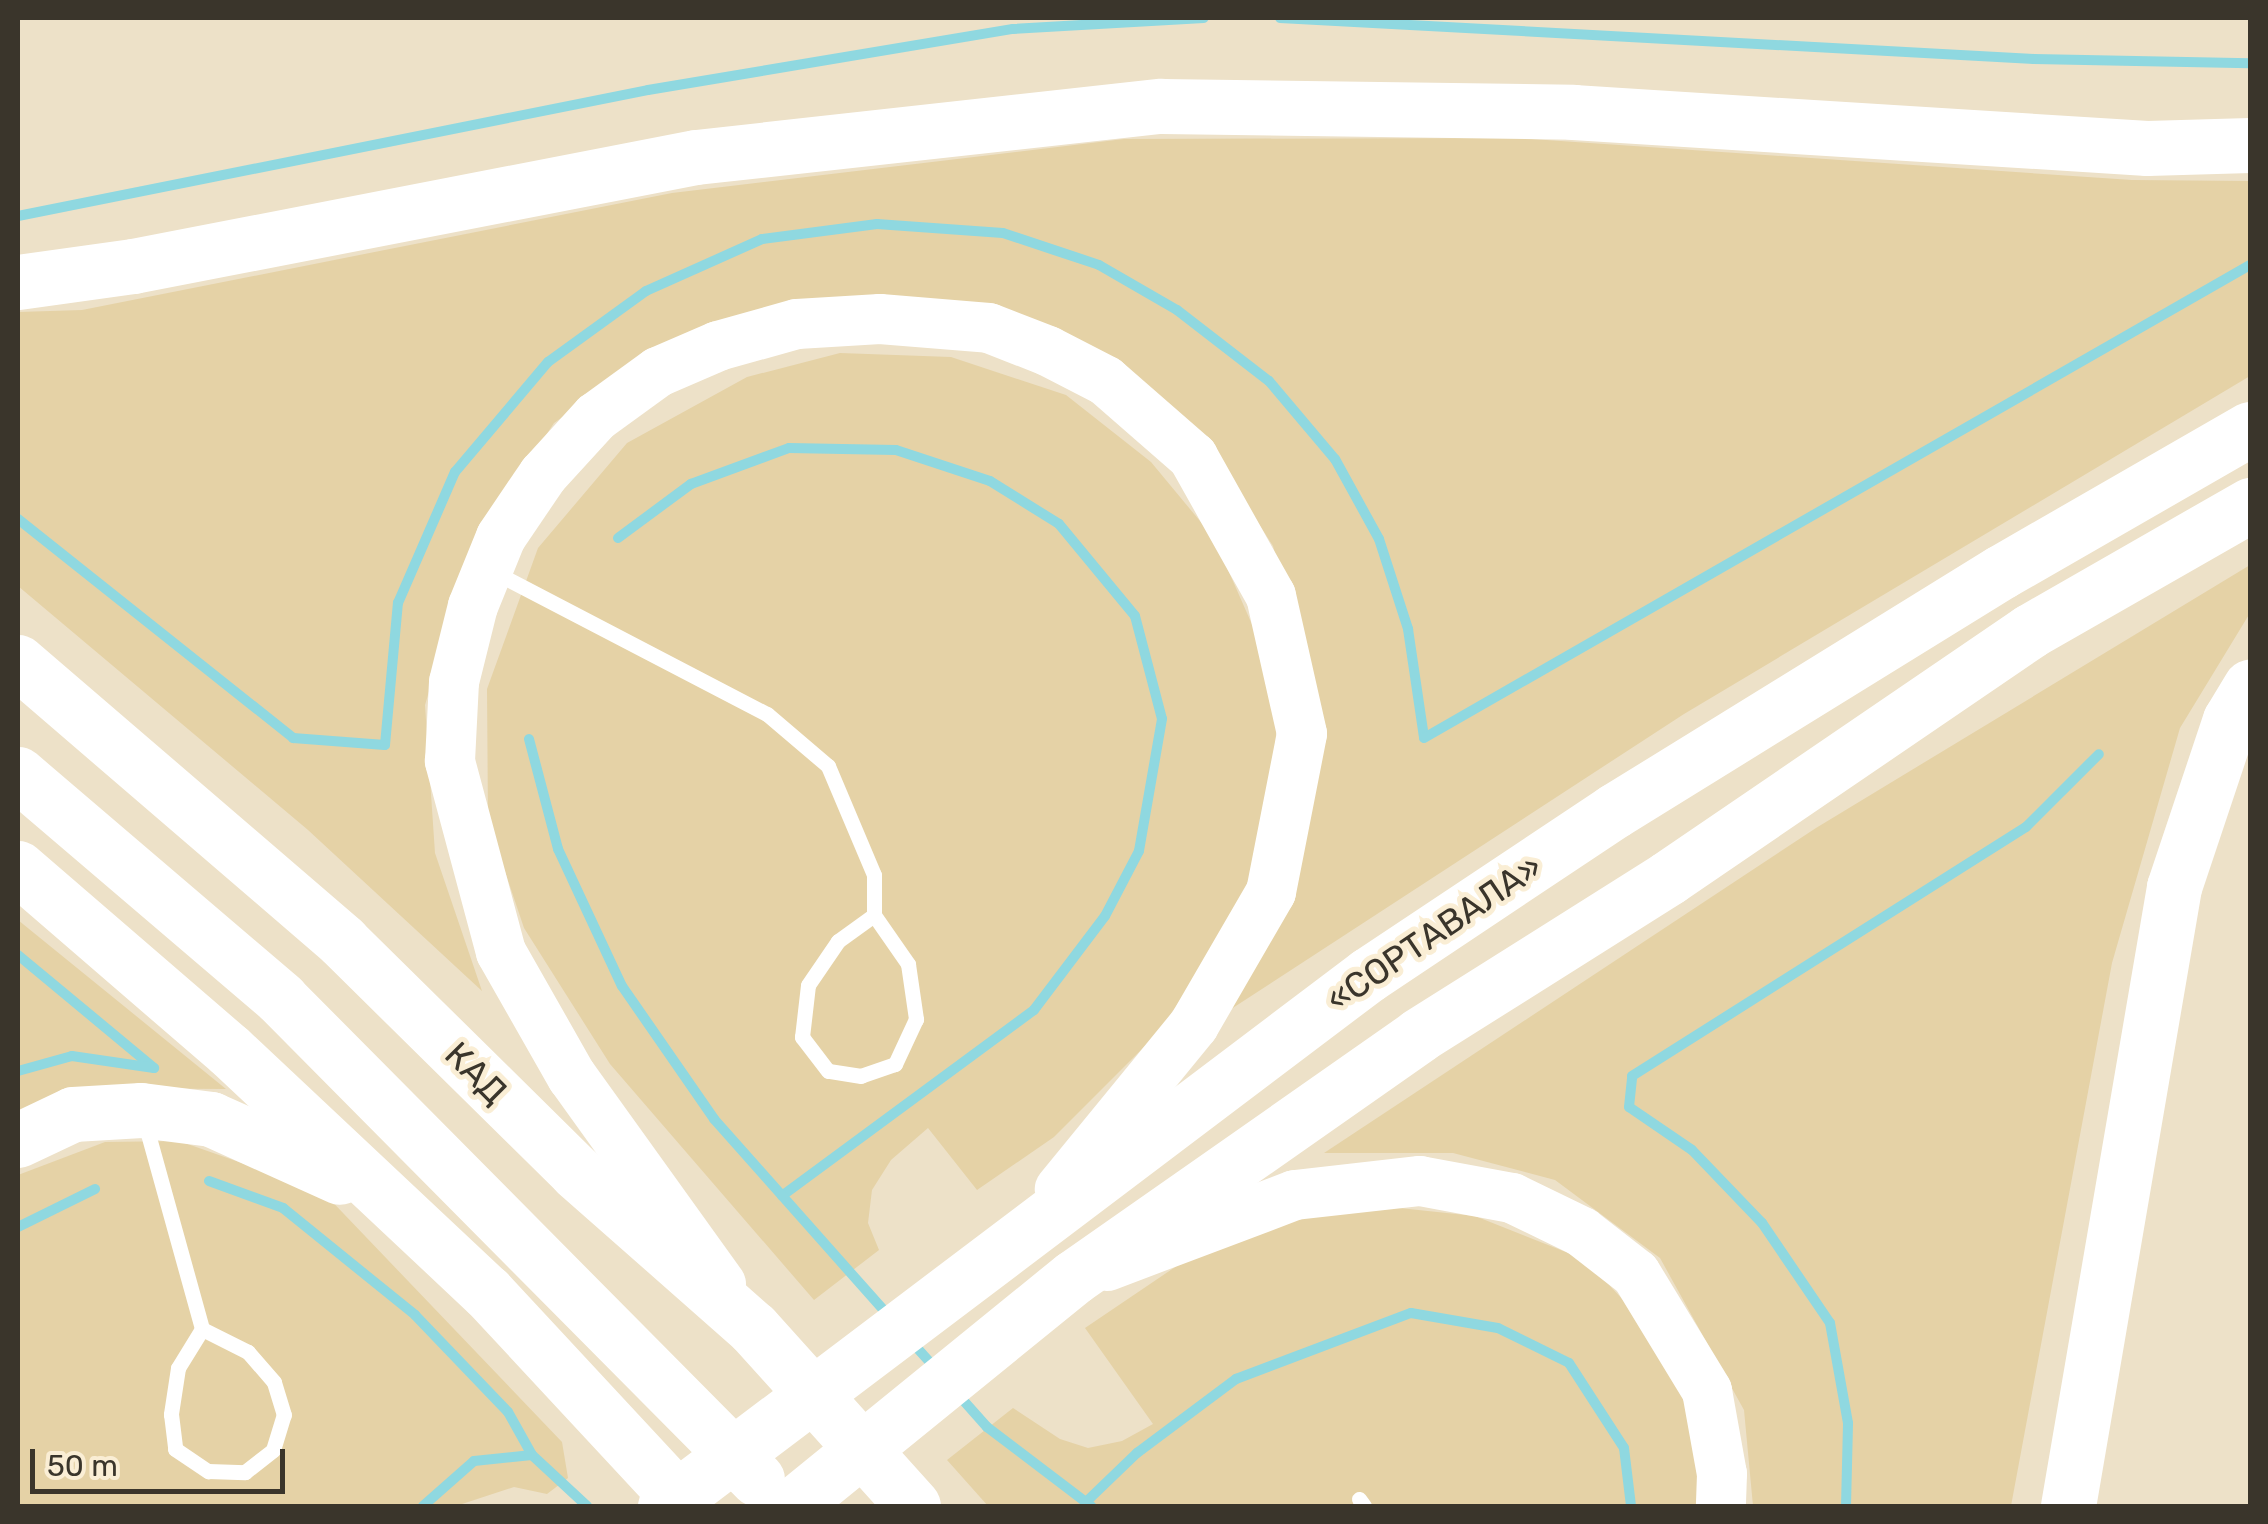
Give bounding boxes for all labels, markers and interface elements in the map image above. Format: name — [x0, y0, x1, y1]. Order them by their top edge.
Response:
street label: «СОРТАВАЛА» — [1318, 845, 1550, 1021]
street label: КАД — [436, 1033, 516, 1113]
scale bar — [35, 1429, 290, 1491]
text: 50 m — [47, 1448, 118, 1484]

